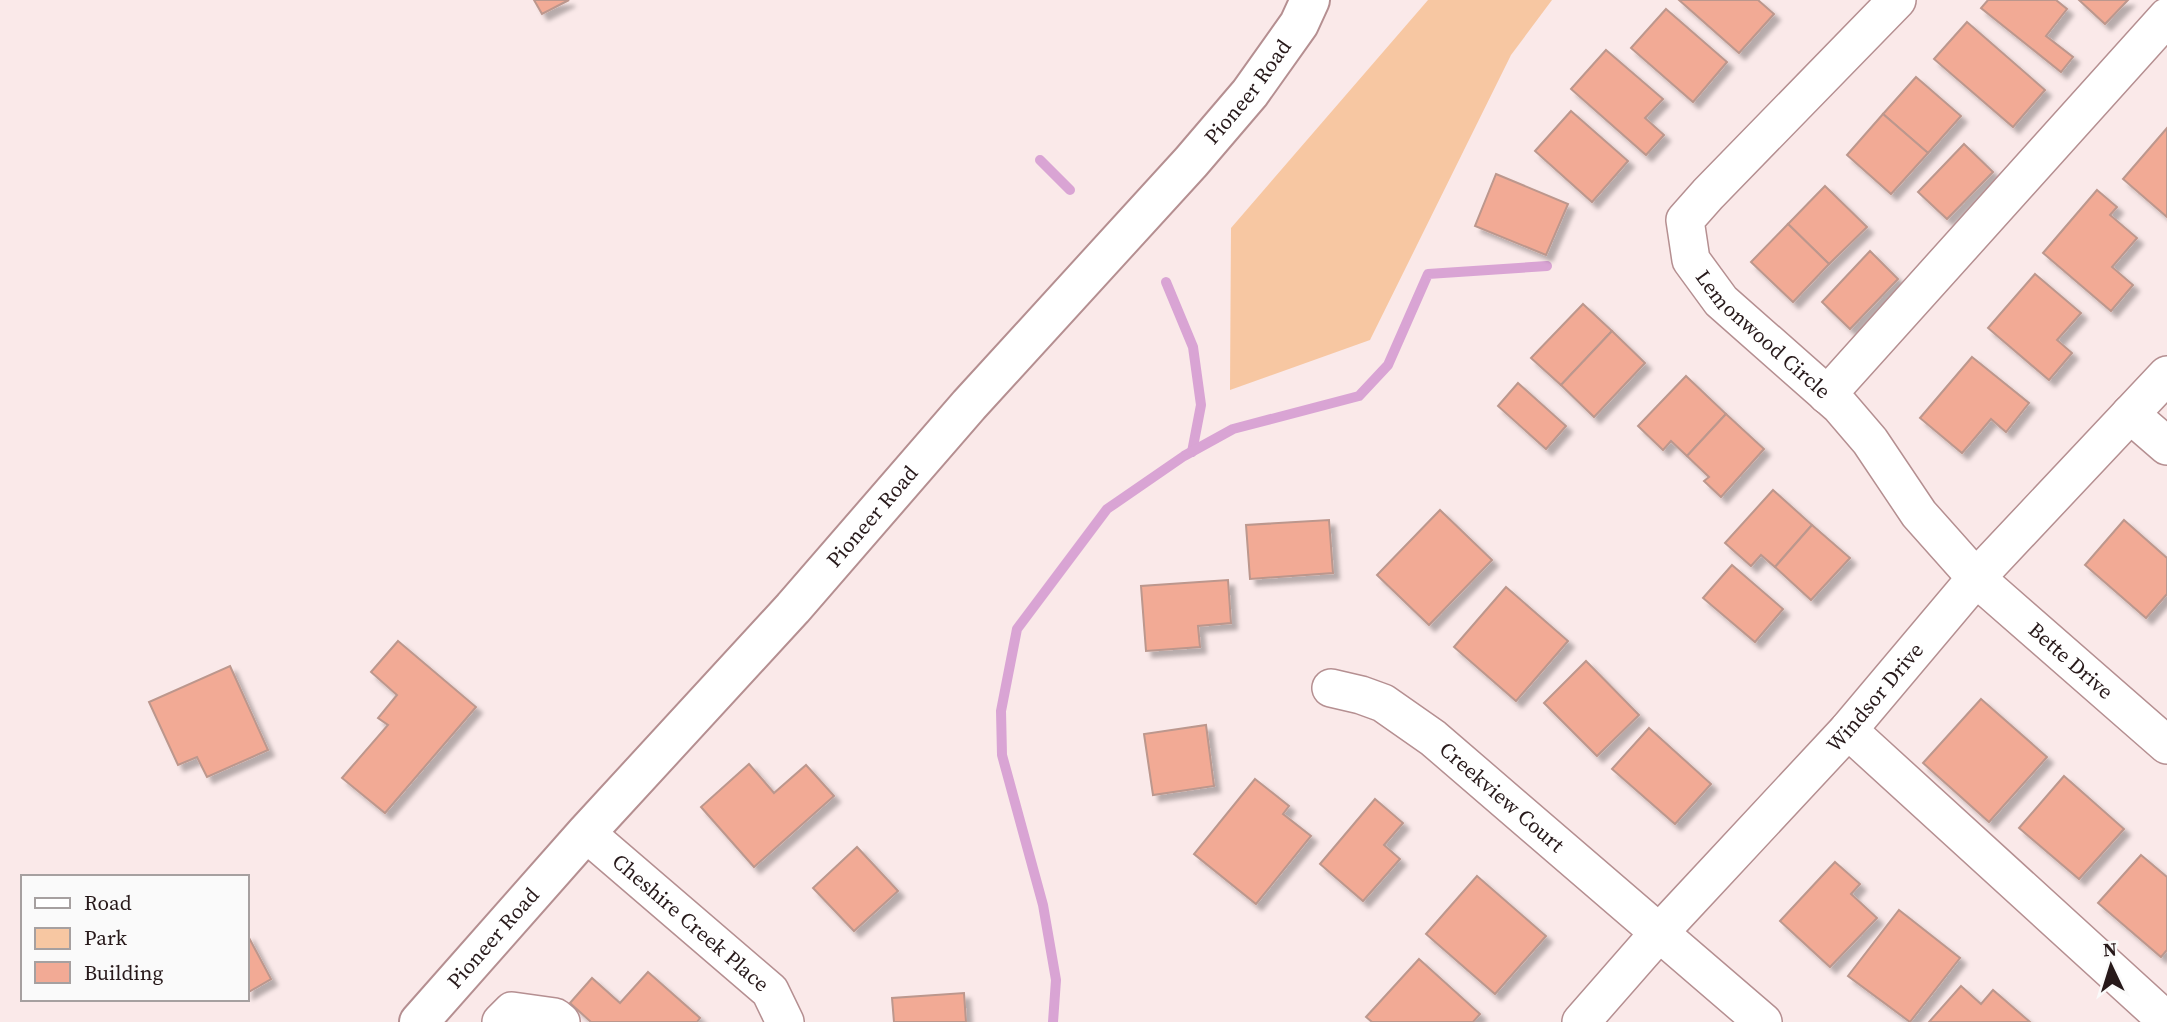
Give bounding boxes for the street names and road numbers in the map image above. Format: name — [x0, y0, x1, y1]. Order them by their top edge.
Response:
street label: Pioneer Road — [1197, 33, 1298, 150]
street label: Lemonwood Circle — [1689, 264, 1837, 405]
street label: Pioneer Road — [820, 459, 924, 573]
street label: Bette Drive — [2022, 615, 2120, 706]
street label: Windsor Drive — [1820, 636, 1930, 758]
street label: Creekview Court — [1434, 735, 1571, 859]
street label: Cheshire Creek Place — [606, 847, 776, 998]
street label: Pioneer Road — [440, 881, 545, 995]

